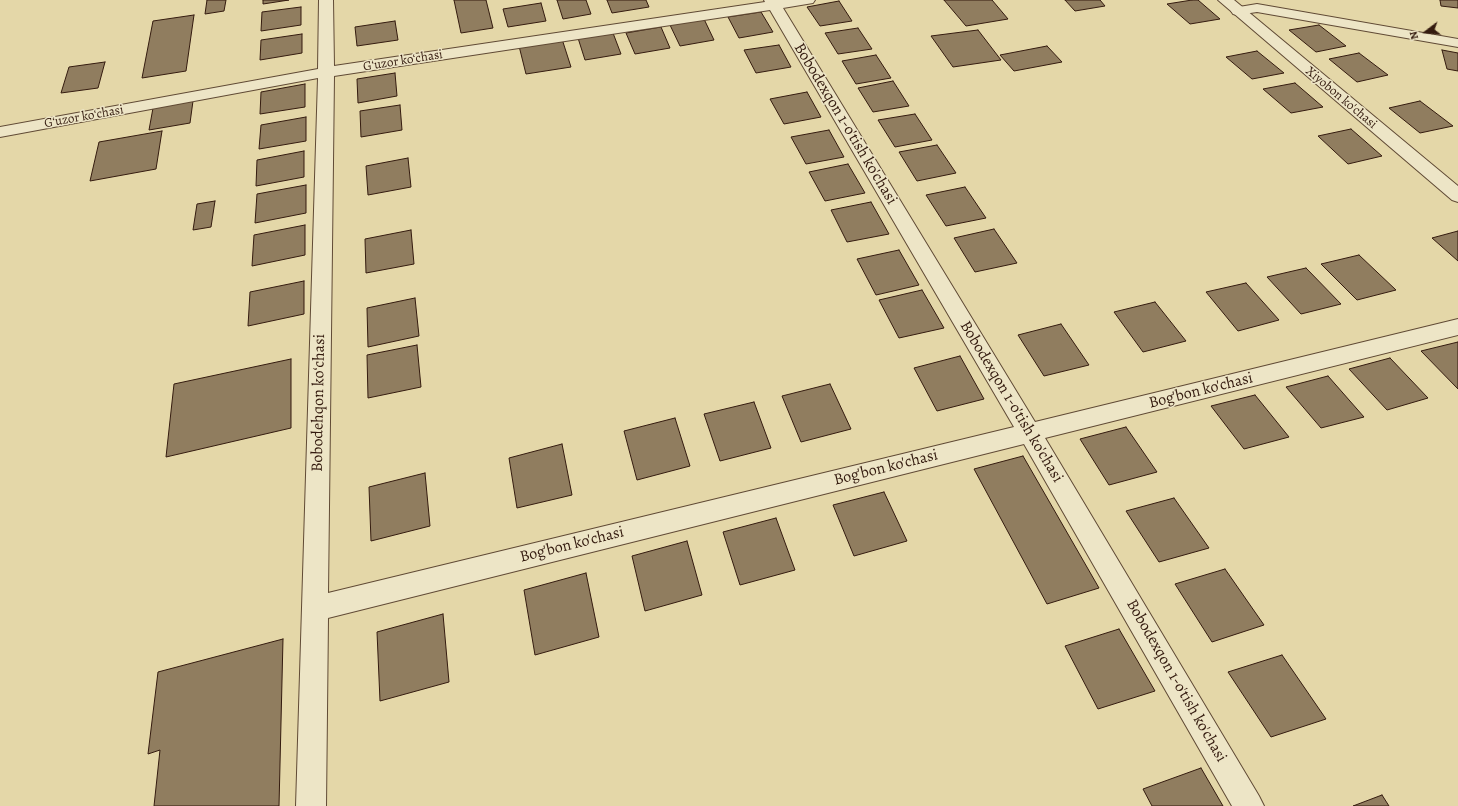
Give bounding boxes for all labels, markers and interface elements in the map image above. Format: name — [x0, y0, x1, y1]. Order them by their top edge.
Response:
north arrow — [1406, 12, 1446, 52]
text: N — [1406, 30, 1422, 41]
street label: Bobodexqon 1-o'tish ko'chasi — [789, 40, 901, 208]
street label: Gʻuzor koʻchasi — [362, 47, 444, 75]
street label: Xiyobon ko'chasi — [1302, 64, 1380, 132]
street label: Gʻuzor koʻchasi — [43, 102, 125, 132]
street label: Bobodexqon 1-o'tish ko'chasi — [955, 318, 1067, 486]
street label: Bobodehqon koʻchasi — [308, 334, 330, 472]
street label: Bog'bon ko'chasi — [1147, 369, 1255, 413]
street label: Bog'bon ko'chasi — [832, 446, 940, 490]
street label: Bog'bon ko'chasi — [518, 523, 626, 567]
street label: Bobodexqon 1-o'tish ko'chasi — [1121, 596, 1231, 766]

